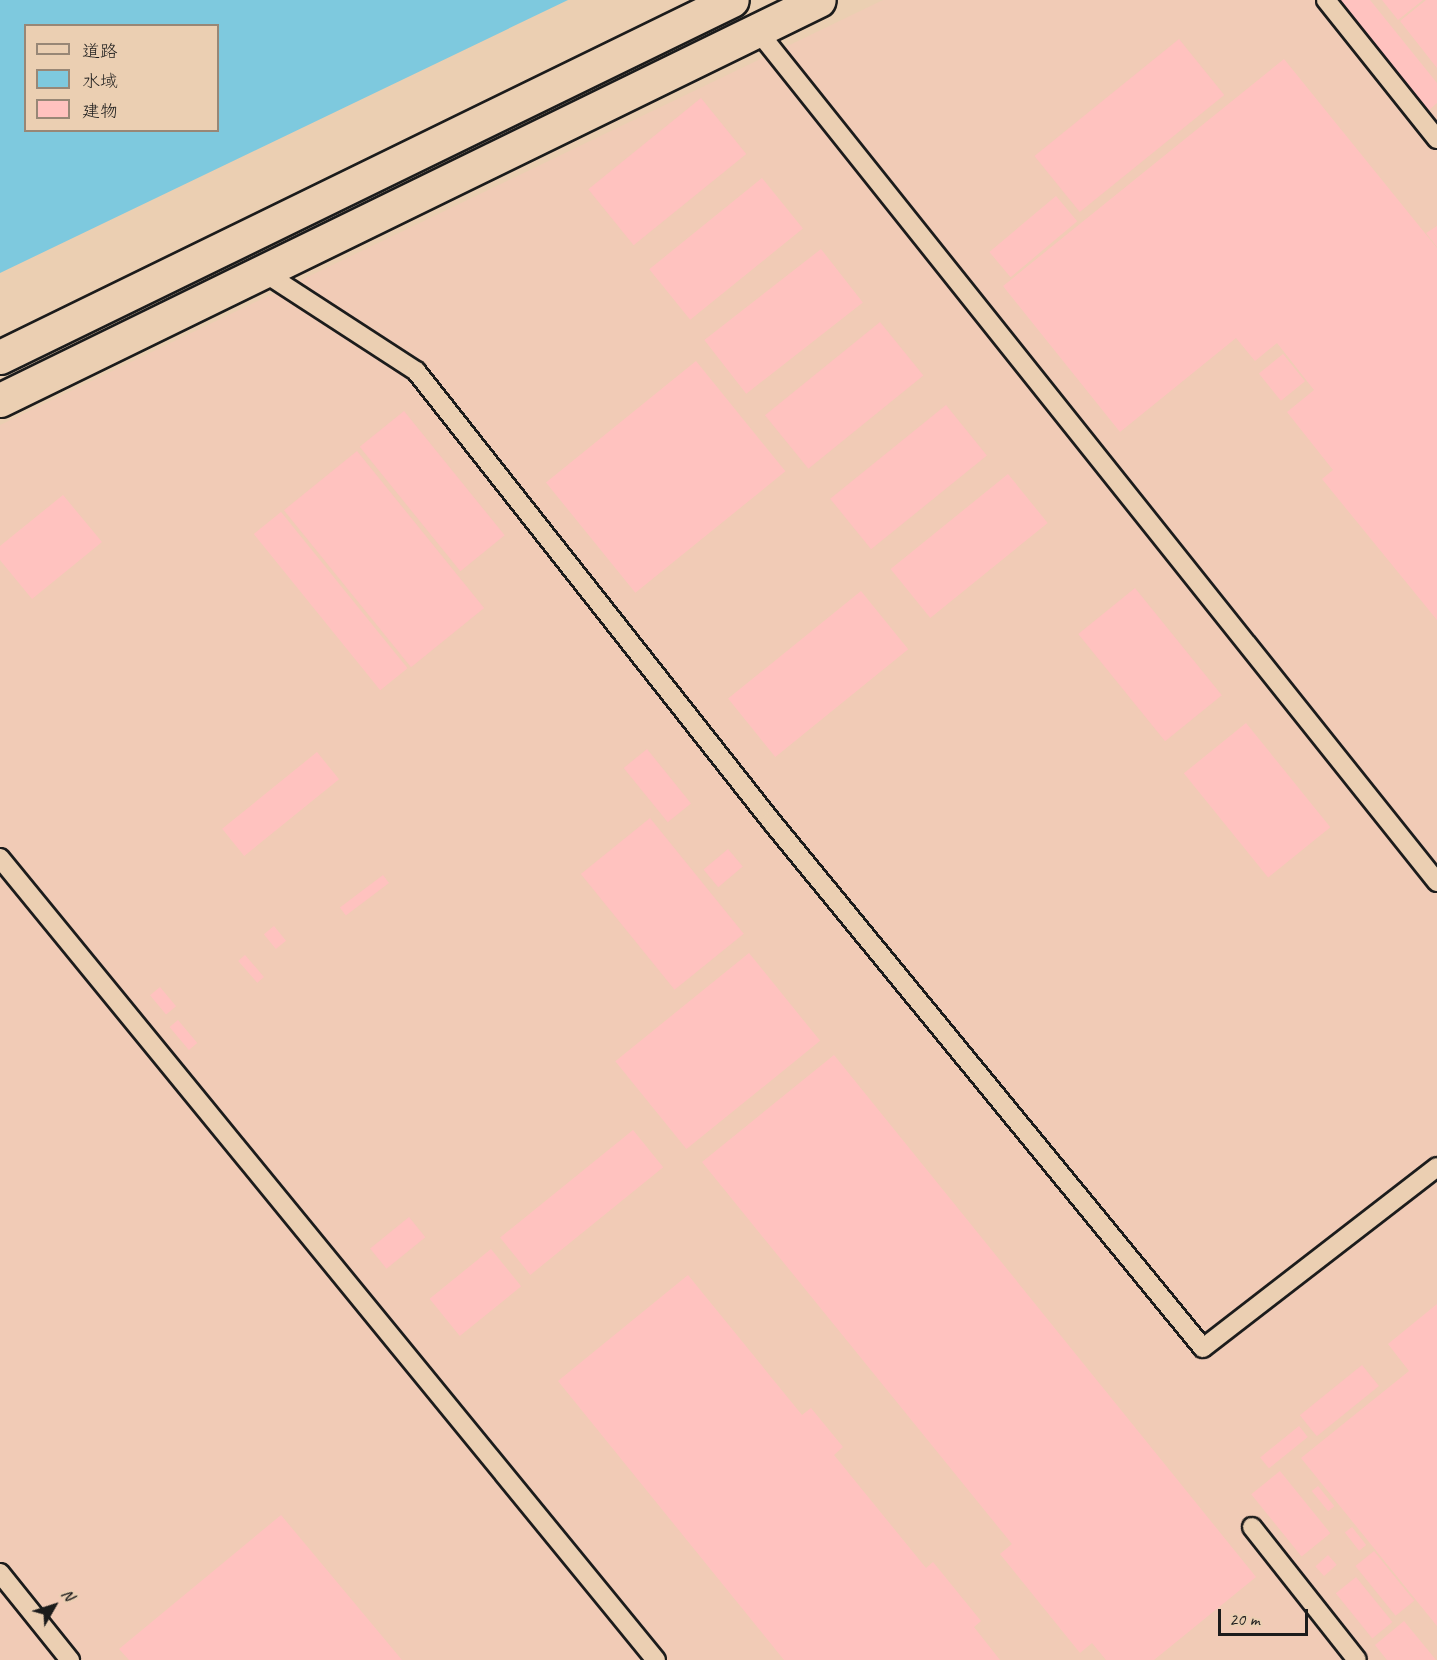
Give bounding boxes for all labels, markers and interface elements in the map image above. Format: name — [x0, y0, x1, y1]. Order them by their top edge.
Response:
legend — [24, 24, 219, 132]
text: 道路 — [82, 40, 118, 62]
text: 水域 — [82, 70, 118, 92]
text: 建物 — [82, 100, 118, 122]
north arrow — [24, 1576, 84, 1636]
text: N — [57, 1585, 79, 1605]
scale bar — [1221, 1597, 1311, 1635]
text: 20 m — [1229, 1608, 1260, 1630]

